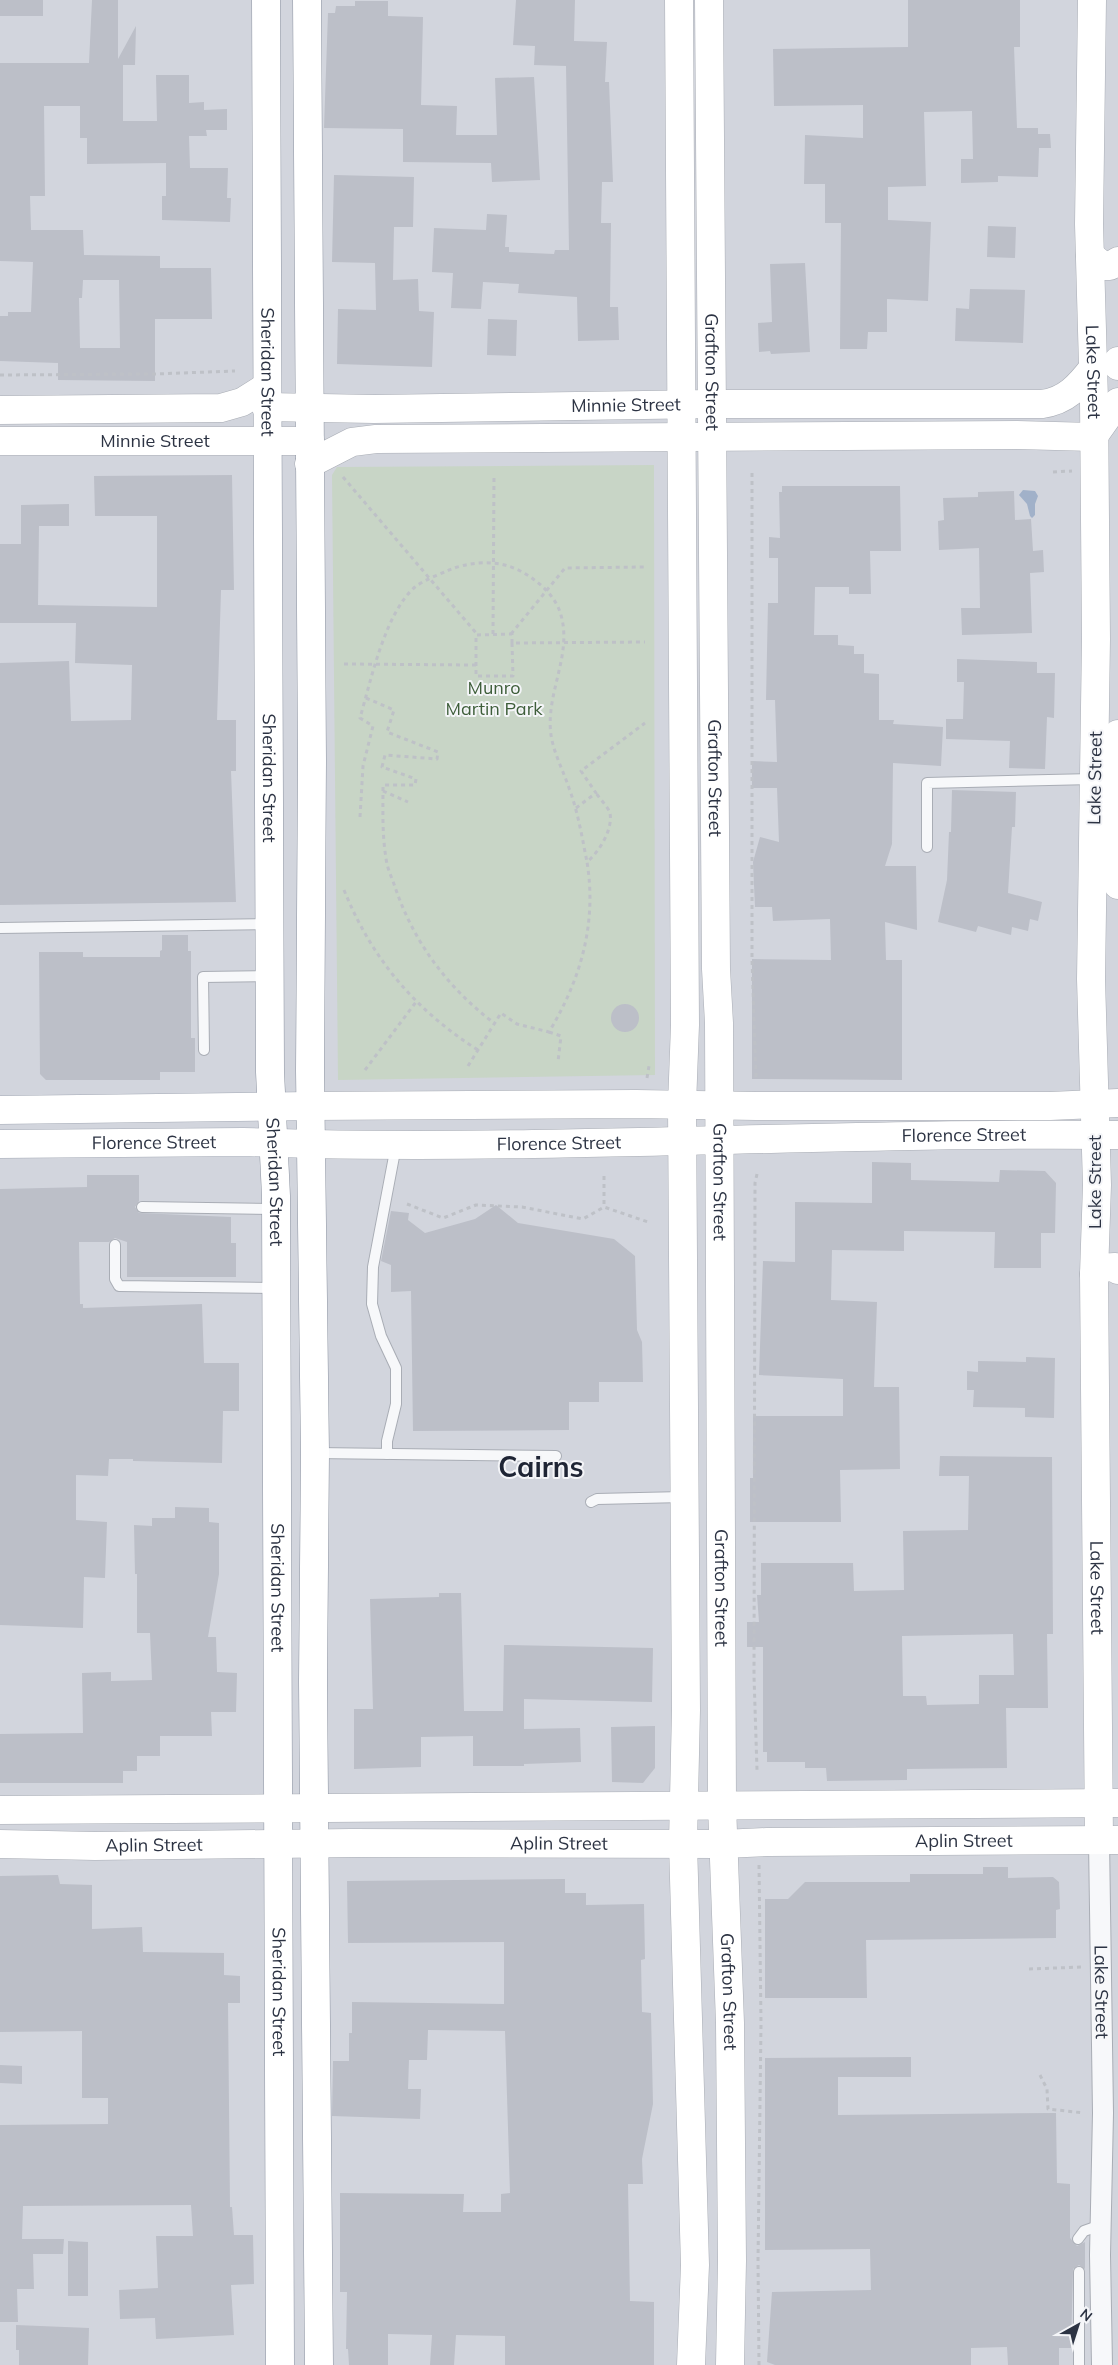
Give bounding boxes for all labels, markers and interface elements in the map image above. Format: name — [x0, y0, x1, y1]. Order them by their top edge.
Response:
street label: Sheridan Street — [256, 307, 280, 437]
street label: Grafton Street — [700, 313, 724, 431]
street label: Lake Street — [1081, 325, 1106, 419]
street label: Minnie Street — [571, 392, 681, 417]
street label: Minnie Street — [100, 429, 210, 452]
park label: Munro Martin Park — [446, 676, 543, 720]
street label: Sheridan Street — [258, 713, 281, 843]
street label: Grafton Street — [703, 719, 727, 837]
street label: Lake Street — [1082, 731, 1107, 825]
street label: Sheridan Street — [261, 1117, 288, 1246]
street label: Grafton Street — [708, 1123, 732, 1241]
street label: Florence Street — [901, 1123, 1026, 1147]
street label: Florence Street — [92, 1130, 216, 1154]
street label: Florence Street — [497, 1130, 621, 1155]
street label: Lake Street — [1083, 1135, 1106, 1229]
district label: Cairns — [498, 1449, 584, 1484]
street label: Sheridan Street — [266, 1523, 290, 1652]
street label: Grafton Street — [710, 1529, 733, 1647]
street label: Lake Street — [1085, 1541, 1109, 1635]
street label: Aplin Street — [915, 1829, 1013, 1852]
street label: Aplin Street — [510, 1831, 608, 1855]
street label: Aplin Street — [105, 1833, 203, 1857]
street label: Sheridan Street — [268, 1927, 291, 2056]
street label: Grafton Street — [716, 1933, 742, 2051]
street label: Lake Street — [1090, 1945, 1114, 2039]
north arrow — [1053, 2300, 1103, 2350]
text: N — [1076, 2305, 1096, 2325]

